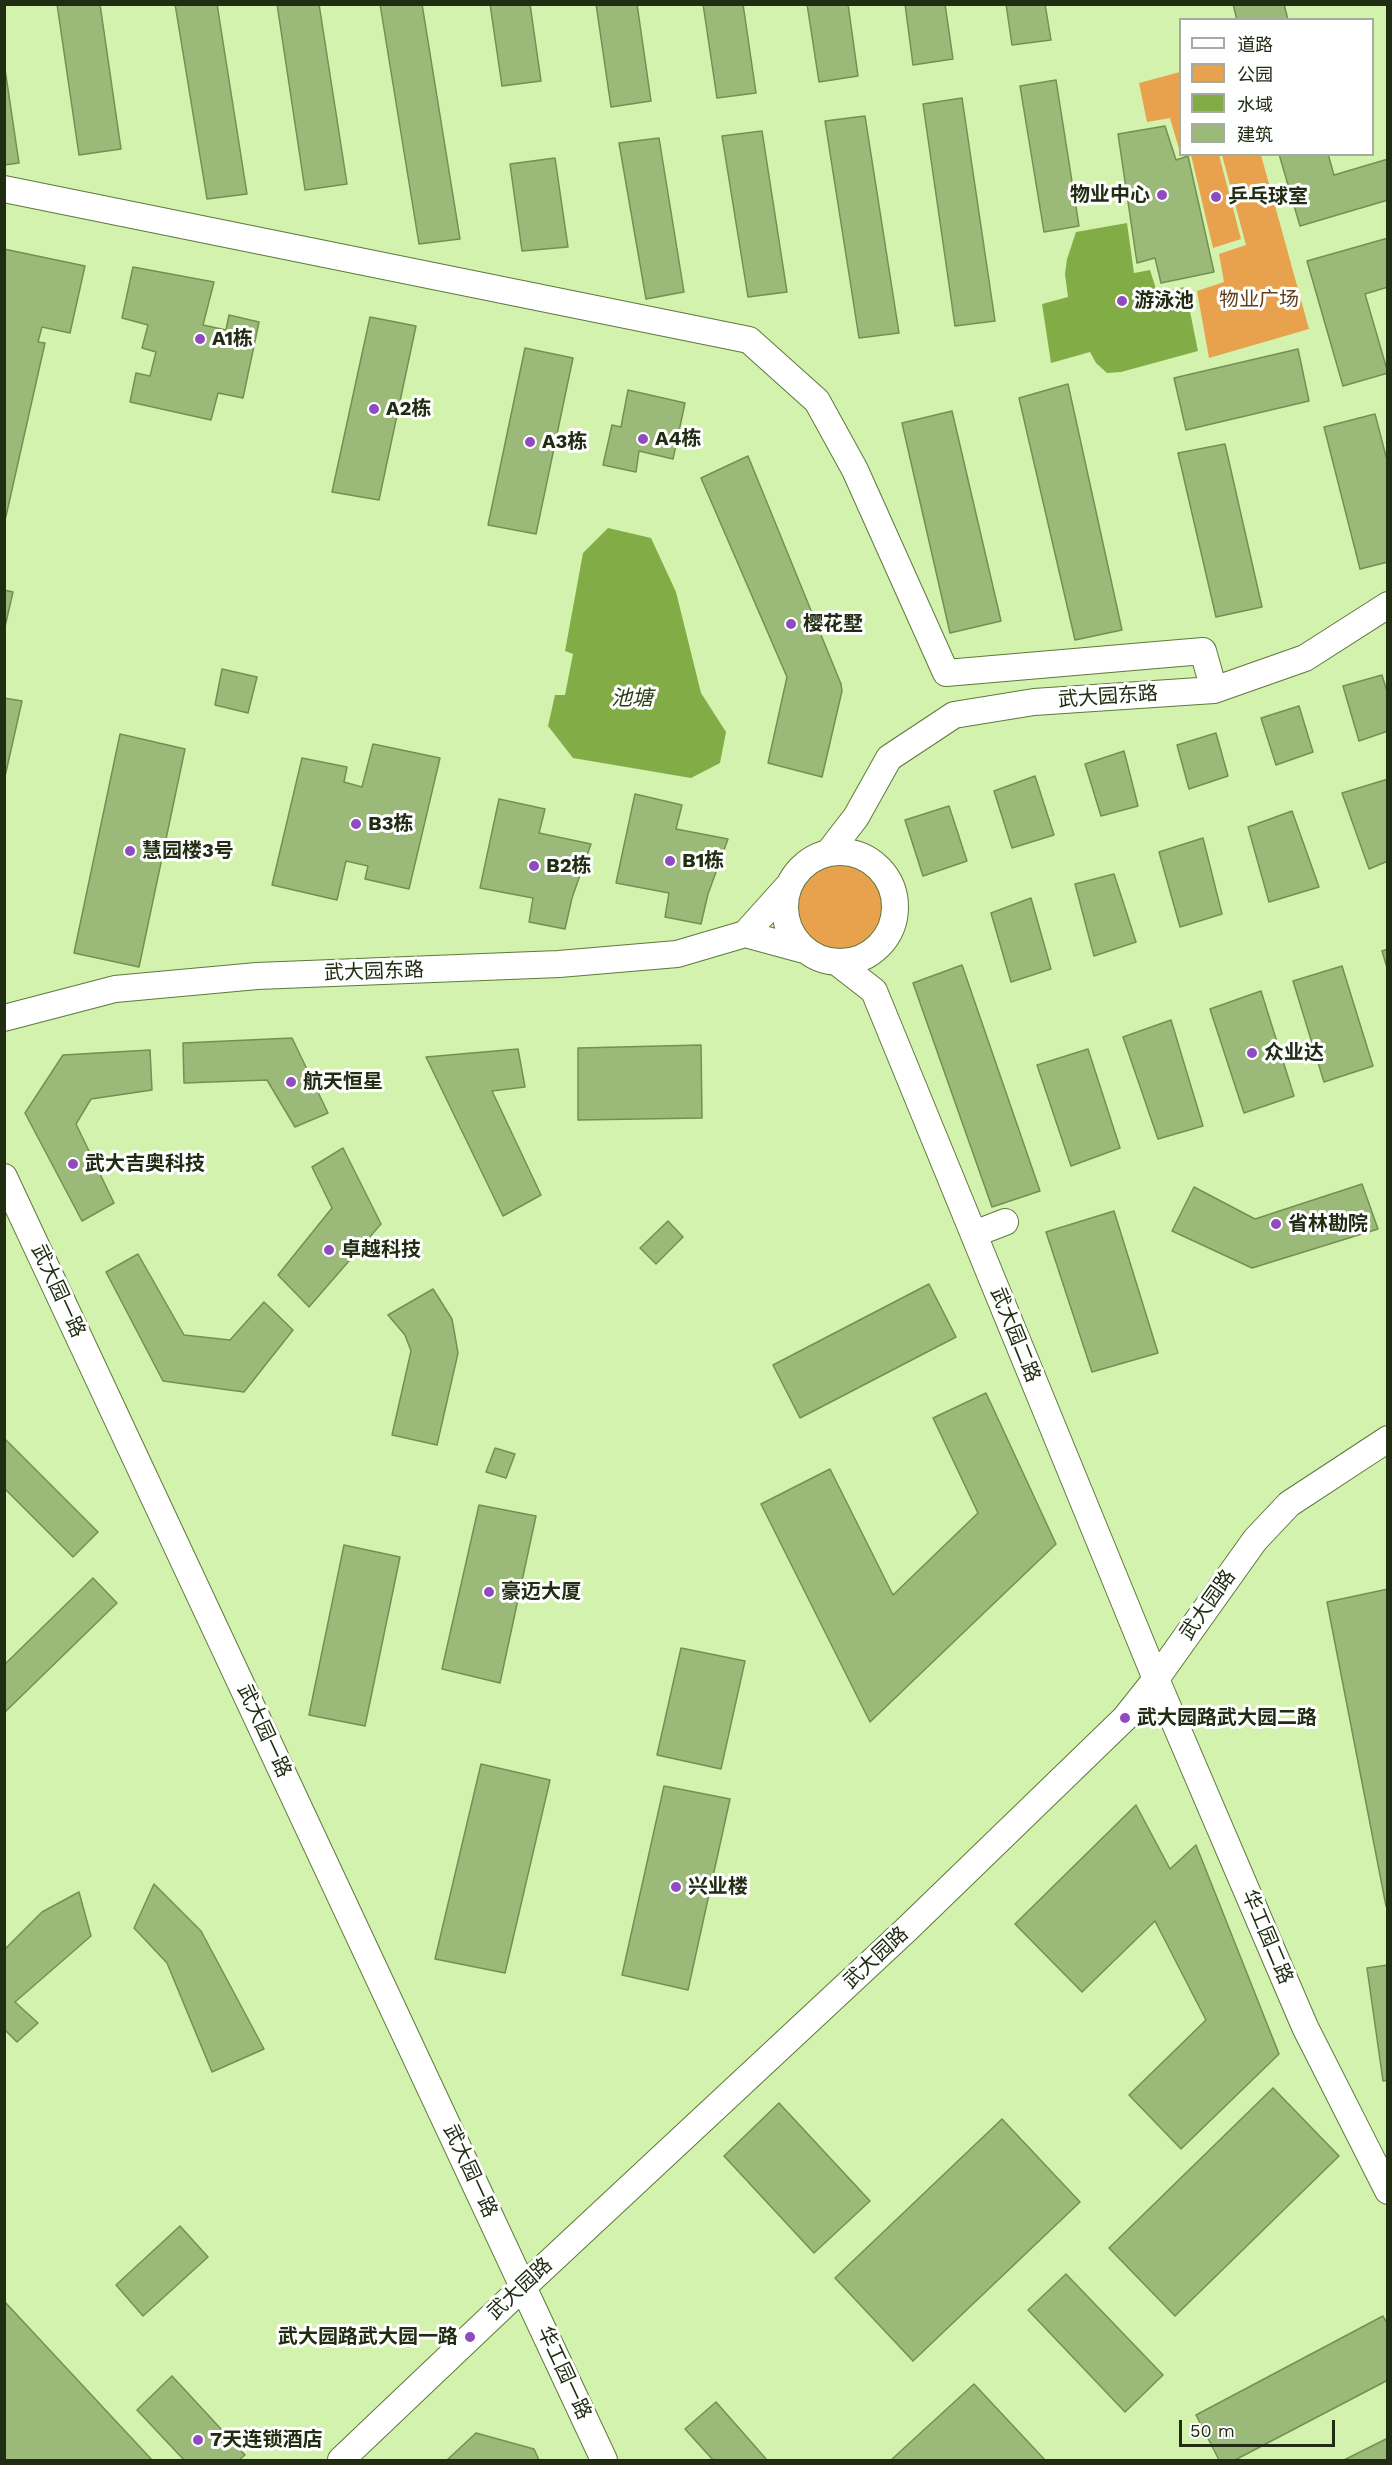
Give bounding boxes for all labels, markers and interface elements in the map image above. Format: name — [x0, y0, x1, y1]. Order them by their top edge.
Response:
legend — [1179, 18, 1374, 156]
text: 道路 — [1237, 34, 1273, 55]
text: 公园 — [1237, 64, 1273, 85]
text: 水域 — [1237, 94, 1273, 115]
text: 建筑 — [1237, 124, 1273, 145]
place label: 物业中心 — [1070, 183, 1150, 207]
place label: 乒乓球室 — [1228, 185, 1308, 209]
marker: 物业中心 — [1155, 188, 1169, 202]
marker: 乒乓球室 — [1209, 190, 1223, 204]
park label: 物业广场 — [1219, 288, 1299, 312]
place label: 游泳池 — [1134, 289, 1194, 313]
marker: 游泳池 — [1115, 294, 1129, 308]
place label: A1栋 — [212, 327, 253, 351]
marker: A1栋 — [193, 332, 207, 346]
place label: A2栋 — [386, 397, 431, 421]
marker: A2栋 — [367, 402, 381, 416]
place label: A4栋 — [655, 427, 701, 451]
place label: A3栋 — [542, 430, 587, 454]
marker: A4栋 — [636, 432, 650, 446]
marker: A3栋 — [523, 435, 537, 449]
place label: 樱花墅 — [803, 612, 863, 636]
marker: 樱花墅 — [784, 617, 798, 631]
street label: 武大园东路 — [1057, 682, 1159, 712]
water label: 池塘 — [611, 686, 653, 712]
place label: B3栋 — [368, 812, 414, 836]
marker: B3栋 — [349, 817, 363, 831]
place label: 慧园楼3号 — [142, 839, 234, 863]
marker: 慧园楼3号 — [123, 844, 137, 858]
place label: B1栋 — [682, 849, 724, 873]
place label: B2栋 — [546, 854, 592, 878]
marker: B1栋 — [663, 854, 677, 868]
marker: B2栋 — [527, 859, 541, 873]
street label: 武大园东路 — [324, 958, 424, 986]
place label: 众业达 — [1264, 1041, 1324, 1065]
marker: 众业达 — [1245, 1046, 1259, 1060]
place label: 航天恒星 — [303, 1070, 383, 1094]
marker: 航天恒星 — [284, 1075, 298, 1089]
place label: 武大吉奥科技 — [85, 1152, 205, 1176]
marker: 武大吉奥科技 — [66, 1157, 80, 1171]
place label: 省林勘院 — [1288, 1212, 1368, 1236]
marker: 省林勘院 — [1269, 1217, 1283, 1231]
place label: 卓越科技 — [341, 1238, 421, 1262]
street label: 武大园一路 — [26, 1241, 90, 1341]
marker: 卓越科技 — [322, 1243, 336, 1257]
street label: 武大园二路 — [985, 1284, 1045, 1386]
street label: 武大园路 — [1175, 1565, 1241, 1645]
place label: 豪迈大厦 — [501, 1580, 581, 1604]
marker: 豪迈大厦 — [482, 1585, 496, 1599]
street label: 武大园一路 — [232, 1681, 296, 1781]
place label: 武大园路武大园二路 — [1137, 1706, 1317, 1730]
marker: 武大园路武大园二路 — [1118, 1711, 1132, 1725]
place label: 兴业楼 — [688, 1875, 748, 1899]
marker: 兴业楼 — [669, 1880, 683, 1894]
street label: 华工园二路 — [1236, 1886, 1298, 1988]
street label: 武大园路 — [839, 1922, 913, 1994]
street label: 武大园一路 — [438, 2121, 502, 2221]
street label: 武大园路 — [483, 2253, 557, 2325]
street label: 华工园一路 — [532, 2323, 596, 2423]
place label: 武大园路武大园一路 — [278, 2325, 458, 2349]
marker: 武大园路武大园一路 — [463, 2330, 477, 2344]
scale bar — [1182, 2408, 1338, 2446]
text: 50 m — [1190, 2420, 1235, 2441]
place label: 7天连锁酒店 — [210, 2428, 322, 2452]
marker: 7天连锁酒店 — [191, 2433, 205, 2447]

